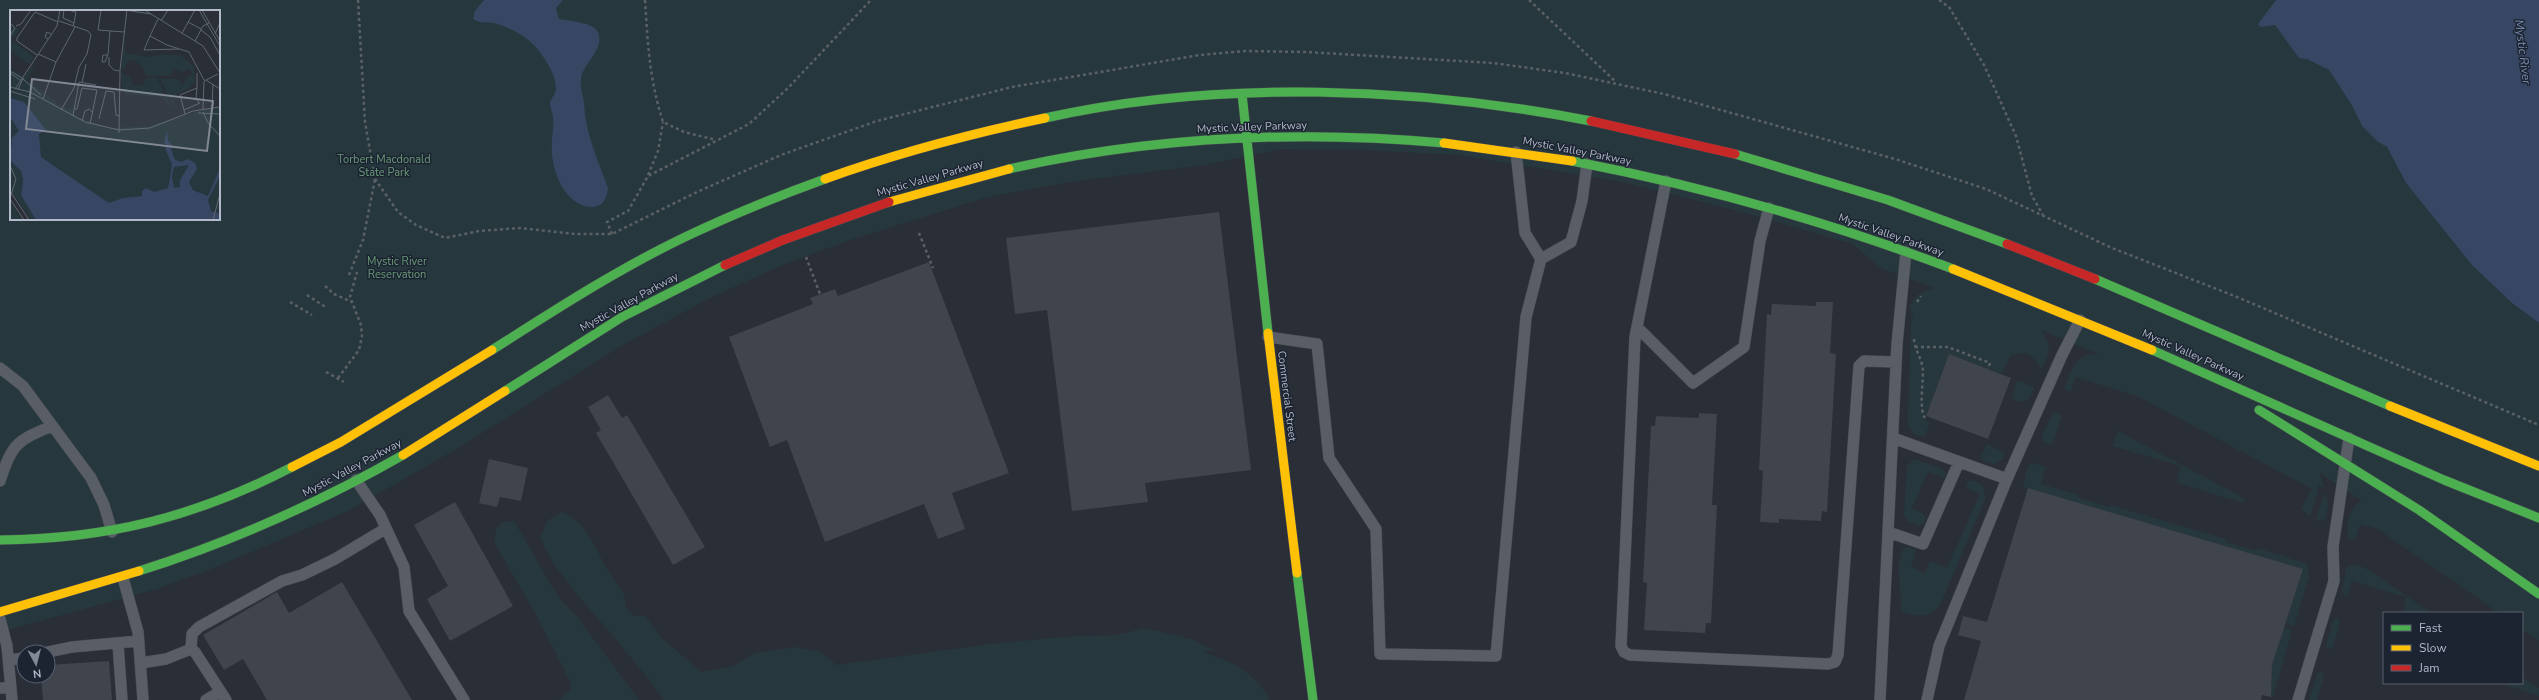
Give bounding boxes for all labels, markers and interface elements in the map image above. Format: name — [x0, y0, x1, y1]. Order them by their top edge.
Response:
inset map — [10, 10, 220, 220]
water label: Mystic River — [2511, 19, 2535, 86]
street label: Mystic Valley Parkway — [1197, 118, 1308, 136]
street label: Mystic Valley Parkway — [1521, 133, 1633, 169]
park label: Torbert Macdonald State Park — [337, 152, 431, 180]
street label: Mystic Valley Parkway — [875, 155, 985, 200]
street label: Mystic Valley Parkway — [1836, 210, 1946, 260]
park label: Mystic River Reservation — [367, 254, 427, 282]
street label: Mystic Valley Parkway — [577, 269, 681, 335]
street label: Mystic Valley Parkway — [2140, 326, 2247, 384]
street label: Commercial Street — [1274, 350, 1300, 442]
street label: Mystic Valley Parkway — [300, 435, 405, 501]
legend — [2383, 612, 2523, 684]
text: Fast — [2419, 620, 2442, 636]
text: Slow — [2419, 640, 2447, 656]
north arrow — [16, 644, 56, 684]
text: Jam — [2418, 660, 2440, 676]
text: N — [32, 665, 42, 681]

